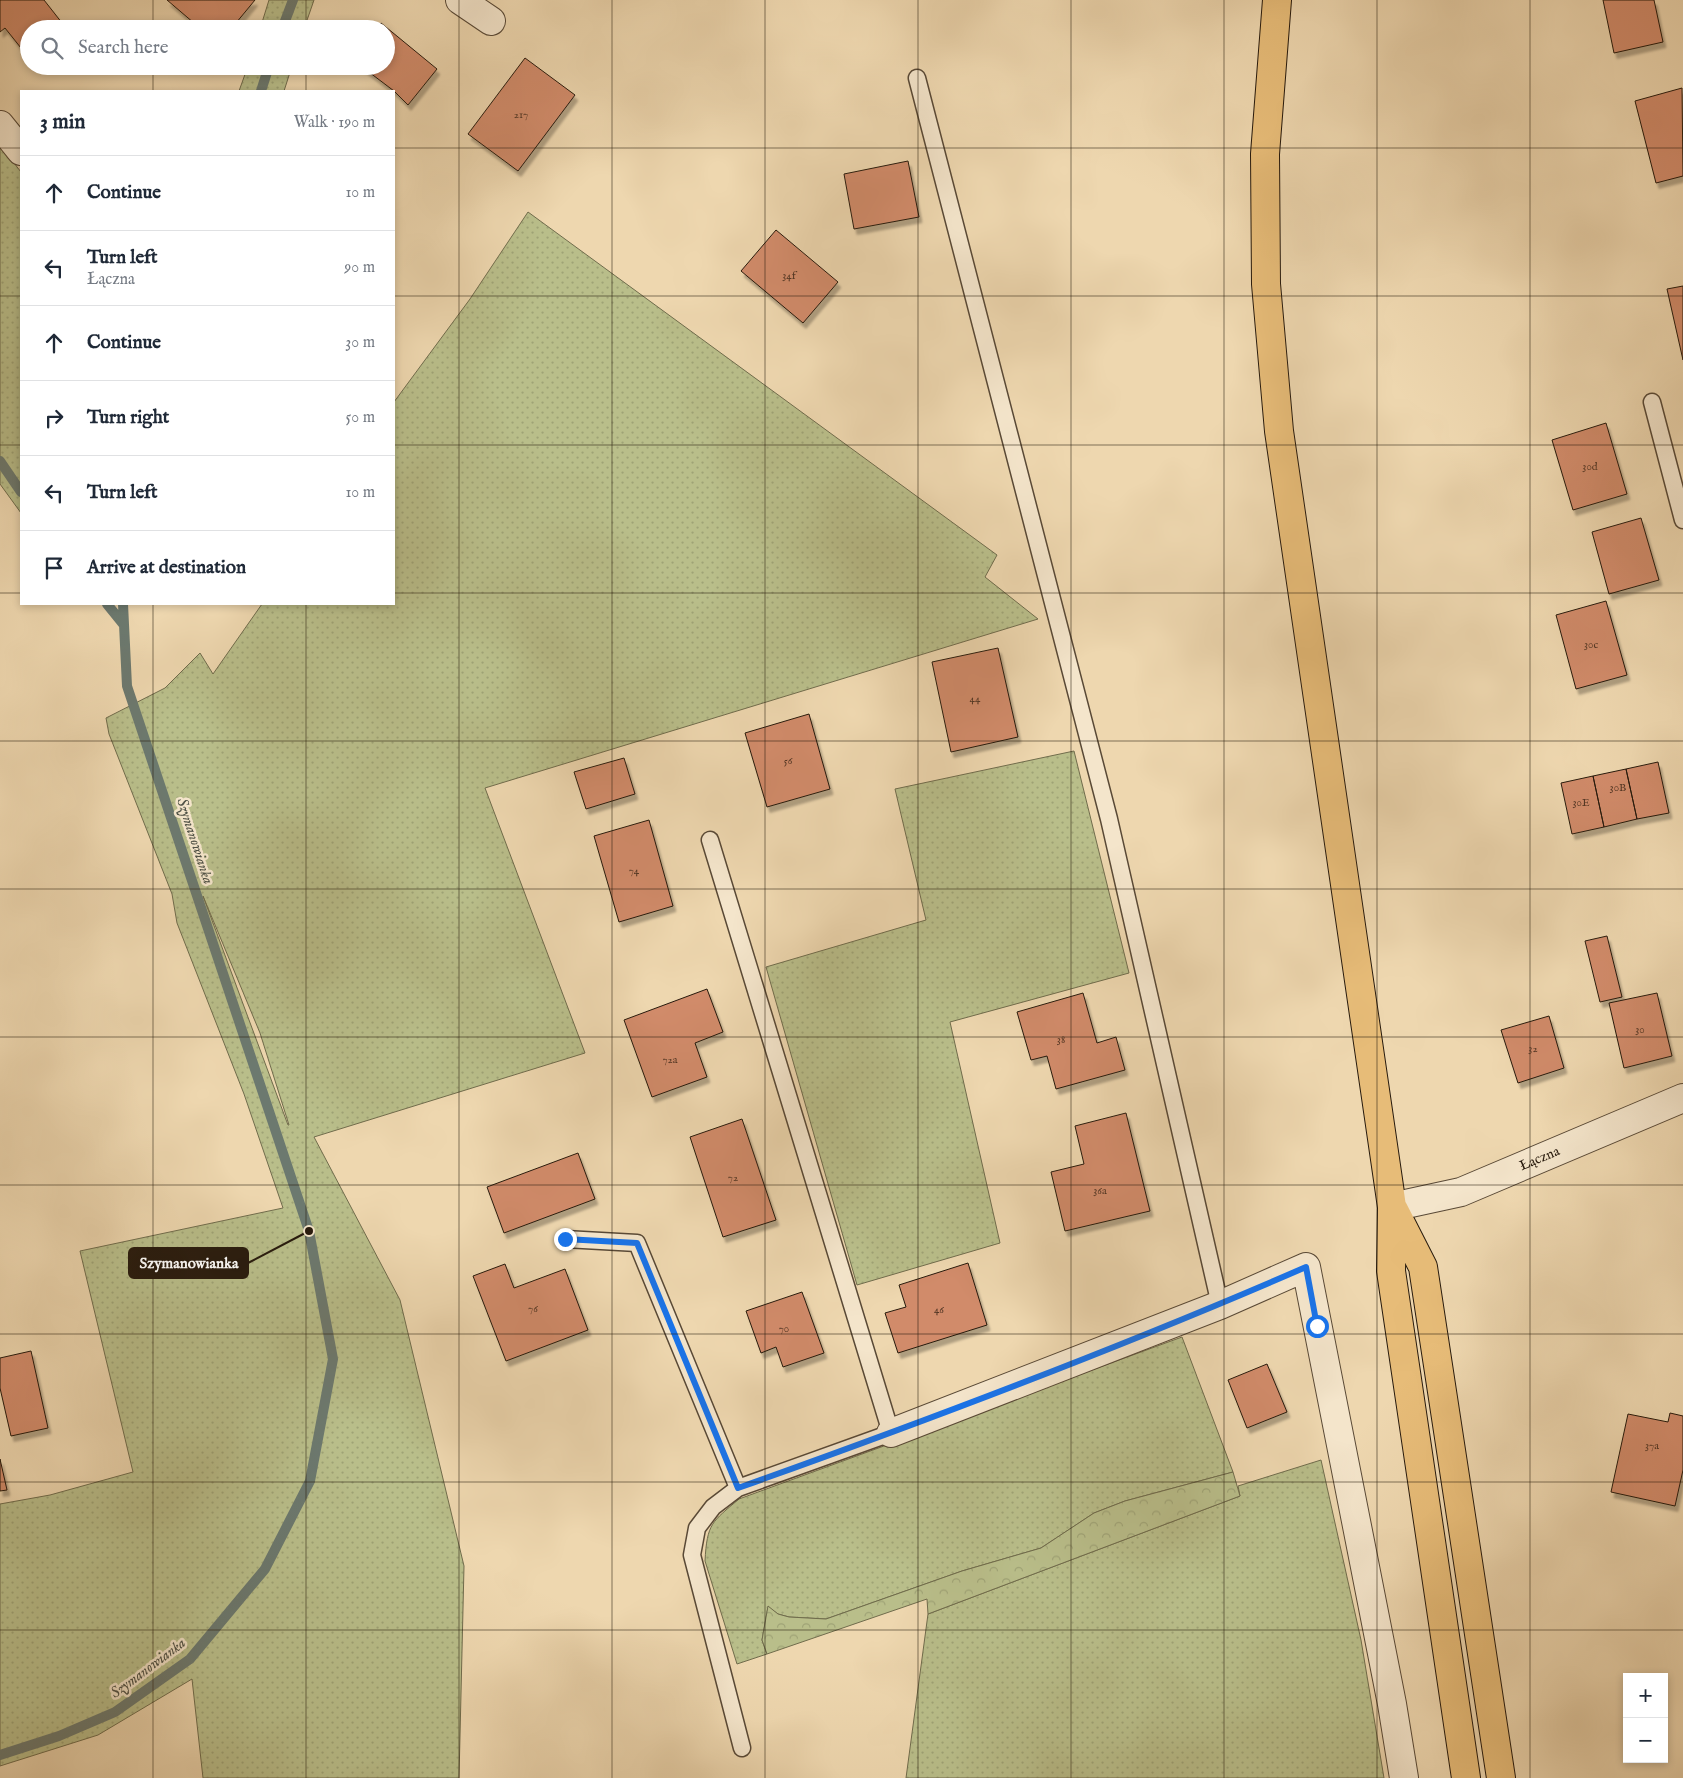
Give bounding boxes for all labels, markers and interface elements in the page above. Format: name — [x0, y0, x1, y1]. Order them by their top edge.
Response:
search box — [20, 20, 395, 75]
icon: search — [38, 34, 66, 62]
text: Search here — [78, 36, 169, 60]
house number: 217 — [514, 108, 528, 122]
text: 3 min — [40, 109, 85, 136]
text: Walk · 190 m — [294, 113, 375, 133]
icon: ahead — [40, 179, 68, 207]
text: Continue — [87, 181, 161, 205]
text: 10 m — [345, 183, 375, 203]
text: Turn left — [87, 246, 158, 270]
icon: left — [40, 254, 68, 282]
text: 90 m — [344, 258, 375, 278]
house number: 34f — [782, 269, 798, 283]
text: Łączna — [87, 270, 135, 290]
icon: ahead — [40, 329, 68, 357]
text: Continue — [87, 331, 161, 355]
text: 30 m — [345, 333, 375, 353]
icon: right — [40, 404, 68, 432]
text: Turn right — [87, 406, 169, 430]
text: 50 m — [346, 408, 375, 428]
house number: 30d — [1582, 460, 1598, 474]
icon: left — [40, 479, 68, 507]
text: Turn left — [87, 481, 158, 505]
text: 10 m — [345, 483, 375, 503]
icon: arrive — [40, 554, 68, 582]
text: Arrive at destination — [87, 556, 246, 580]
house number: 30c — [1584, 638, 1598, 652]
house number: 44 — [970, 692, 981, 706]
house number: 56 — [784, 754, 793, 768]
house number: 30B — [1610, 781, 1626, 795]
water label: Szymanowianka — [172, 796, 218, 887]
house number: 30E — [1572, 796, 1590, 810]
house number: 74 — [629, 864, 640, 878]
house number: 30 — [1635, 1023, 1645, 1037]
house number: 38 — [1057, 1033, 1065, 1047]
house number: 32 — [1528, 1042, 1538, 1056]
house number: 72a — [662, 1053, 678, 1067]
street label: Łączna — [1517, 1142, 1563, 1175]
house number: 72 — [728, 1171, 738, 1185]
house number: 36a — [1093, 1184, 1107, 1198]
route end — [554, 1228, 577, 1251]
callout: Szymanowianka — [129, 1248, 248, 1278]
text: Szymanowianka — [140, 1254, 239, 1273]
house number: 76 — [528, 1302, 538, 1316]
house number: 46 — [934, 1303, 944, 1317]
route start — [1306, 1315, 1329, 1338]
house number: 70 — [779, 1322, 789, 1336]
house number: 37a — [1645, 1439, 1659, 1453]
water label: Szymanowianka — [107, 1633, 190, 1702]
map controls — [1623, 1673, 1668, 1763]
button: + — [1623, 1673, 1668, 1718]
button: − — [1623, 1718, 1668, 1763]

